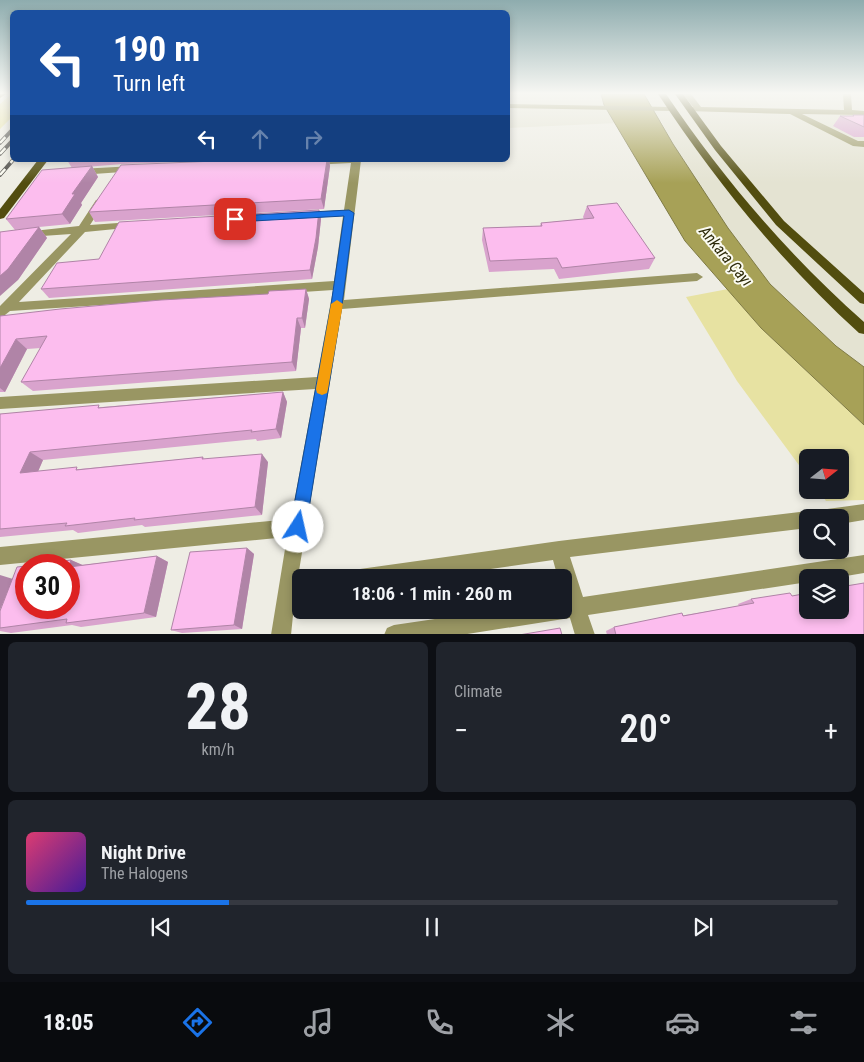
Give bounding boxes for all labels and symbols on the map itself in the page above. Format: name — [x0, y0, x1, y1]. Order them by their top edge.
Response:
pin — [214, 198, 256, 240]
water label: Ankara Çayı — [695, 221, 757, 290]
north arrow — [799, 449, 849, 499]
position arrow — [271, 500, 323, 552]
speed limit sign: 30 — [15, 554, 80, 619]

